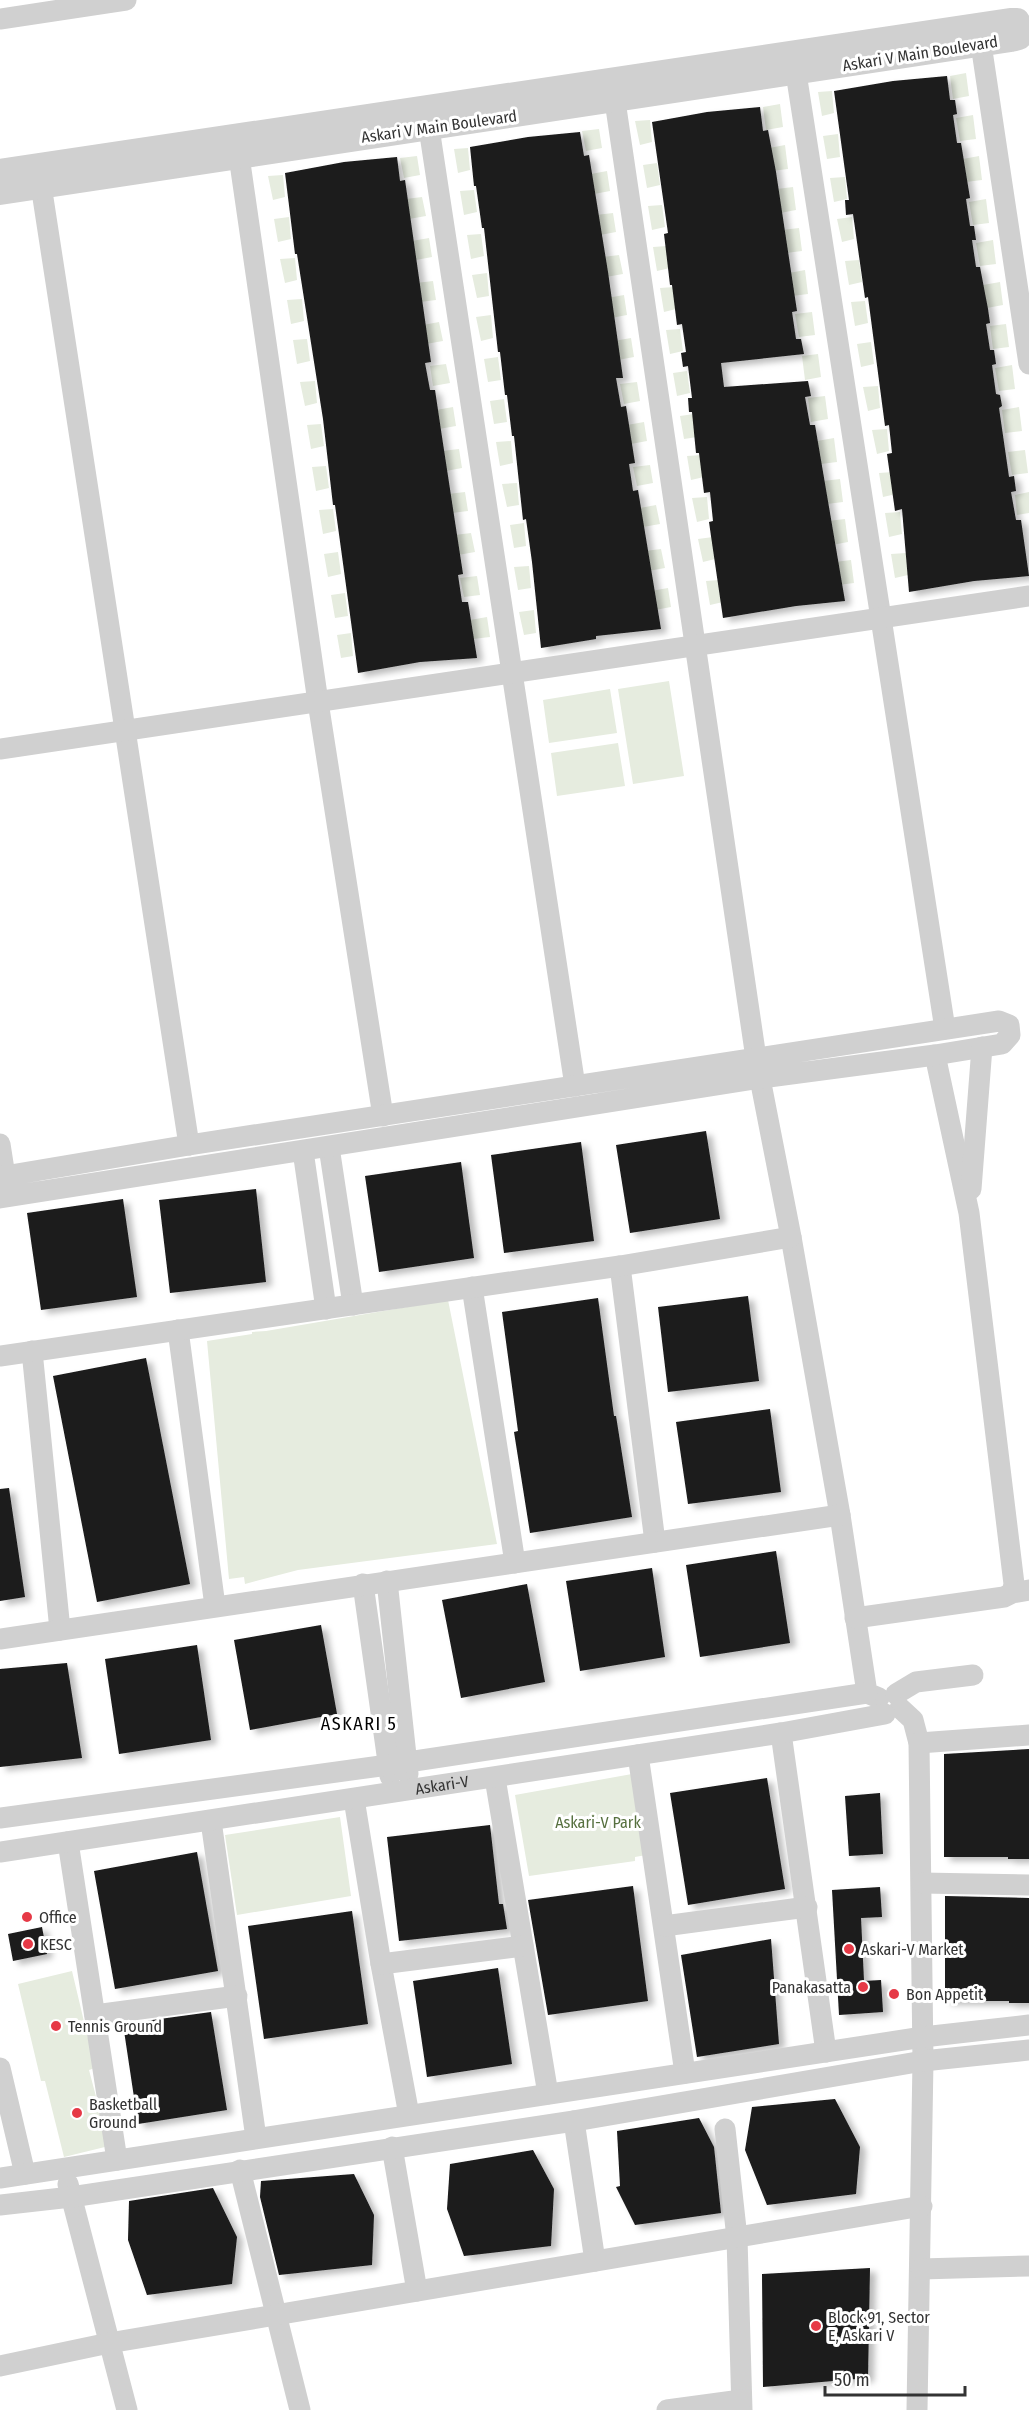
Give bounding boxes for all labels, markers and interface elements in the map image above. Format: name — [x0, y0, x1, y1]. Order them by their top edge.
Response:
street label: Askari V Main Boulevard — [841, 32, 999, 75]
street label: Askari V Main Boulevard — [360, 106, 518, 147]
district label: ASKARI 5 — [321, 1713, 397, 1735]
street label: Askari-V — [414, 1772, 471, 1799]
park label: Askari-V Park — [555, 1813, 641, 1832]
place label: Office — [39, 1908, 77, 1927]
marker: Office — [20, 1910, 34, 1924]
place label: KESC — [40, 1935, 72, 1954]
marker: KESC — [21, 1937, 35, 1951]
place label: Askari-V Market — [861, 1940, 964, 1959]
marker: Askari-V Market — [842, 1942, 856, 1956]
place label: Panakasatta — [772, 1978, 851, 1997]
marker: Panakasatta — [856, 1980, 870, 1994]
place label: Bon Appetit — [906, 1985, 984, 2004]
marker: Bon Appetit — [887, 1987, 901, 2001]
place label: Tennis Ground — [68, 2017, 162, 2036]
marker: Tennis Ground — [49, 2019, 63, 2033]
place label: Basketball Ground — [89, 2095, 157, 2132]
marker: Basketball Ground — [70, 2106, 84, 2120]
place label: Block 91, Sector E, Askari V — [828, 2308, 930, 2345]
marker: Block 91, Sector E, Askari V — [809, 2319, 823, 2333]
scale bar — [825, 2359, 964, 2397]
text: 50 m — [834, 2369, 870, 2391]

